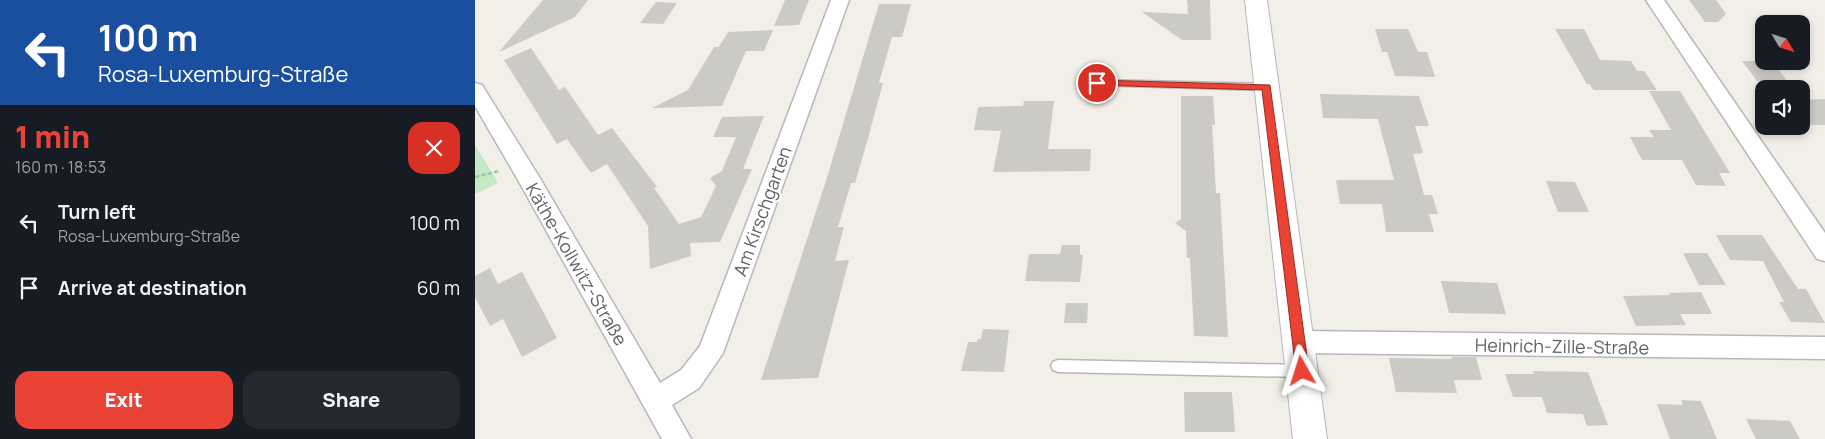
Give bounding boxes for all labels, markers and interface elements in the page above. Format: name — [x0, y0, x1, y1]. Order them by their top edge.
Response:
text: 100 m — [98, 14, 198, 62]
north arrow — [1755, 15, 1810, 70]
map controls — [1755, 15, 1810, 135]
icon: left — [15, 20, 80, 85]
text: Rosa-Luxemburg-Straße — [98, 59, 348, 89]
pin — [1076, 62, 1118, 104]
icon: arrive — [1083, 69, 1111, 97]
button: sound — [1755, 80, 1810, 135]
text: 1 min — [15, 116, 90, 157]
button: close — [408, 122, 460, 174]
street label: Am Kirschgarten — [727, 143, 797, 279]
text: 160 m · 18:53 — [15, 156, 106, 178]
street label: Käthe-Kollwitz-Straße — [521, 178, 633, 350]
text: Turn left — [58, 199, 136, 225]
icon: left — [15, 209, 43, 237]
text: 100 m — [409, 210, 460, 236]
text: Rosa-Luxemburg-Straße — [58, 225, 240, 247]
icon: arrive — [15, 274, 43, 302]
text: Arrive at destination — [58, 275, 247, 301]
text: 60 m — [417, 275, 460, 301]
street label: Heinrich-Zille-Straße — [1475, 332, 1649, 360]
position arrow — [1275, 344, 1327, 396]
button: Exit — [15, 371, 233, 429]
button: Share — [243, 371, 460, 429]

